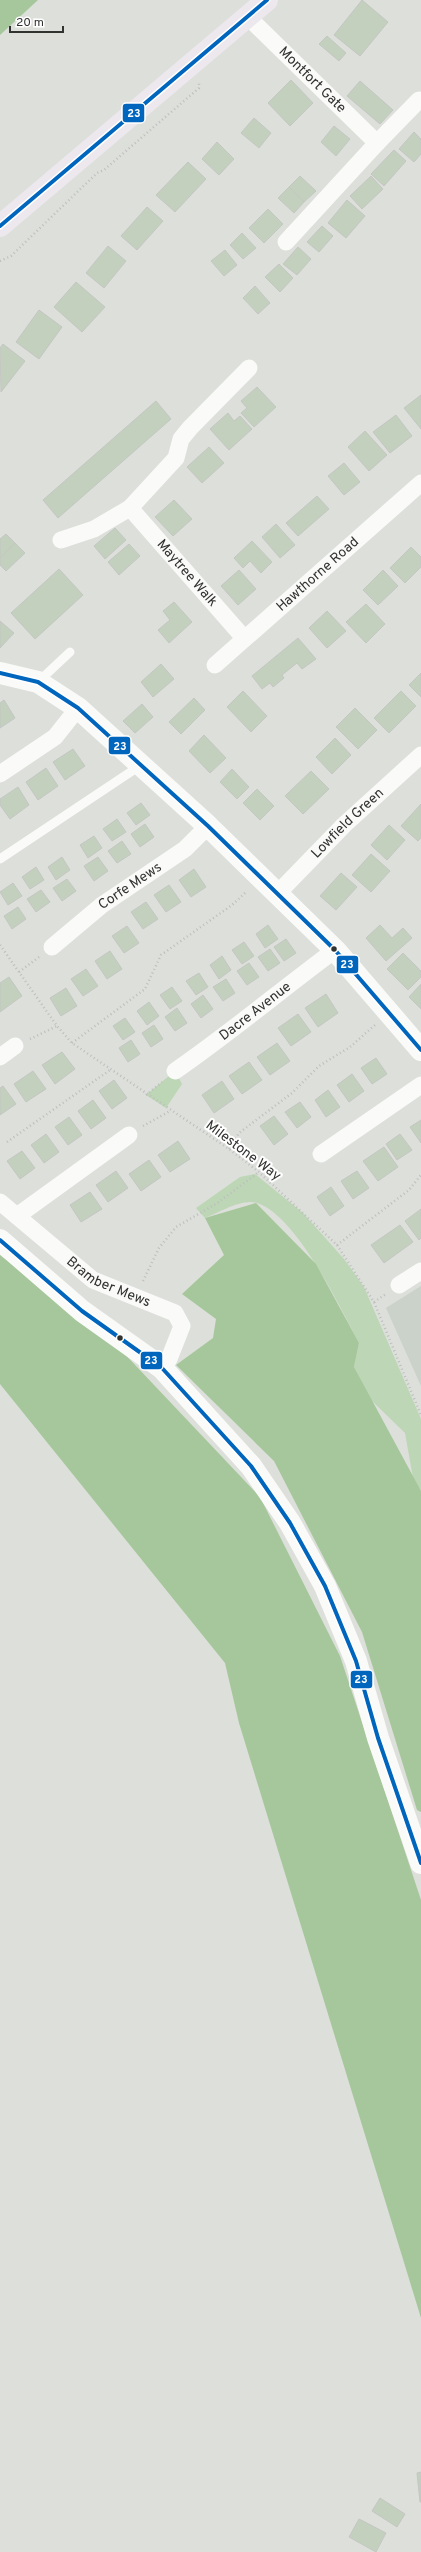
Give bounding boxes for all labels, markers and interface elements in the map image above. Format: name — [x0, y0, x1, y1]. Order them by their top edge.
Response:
scale bar — [10, 8, 63, 34]
text: 20 m — [16, 15, 44, 31]
street label: Montfort Gate — [275, 43, 350, 117]
line badge: 23 — [122, 103, 145, 123]
text: 23 — [127, 107, 141, 121]
street label: Hawthorne Road — [273, 533, 362, 615]
street label: Maytree Walk — [153, 536, 221, 610]
line badge: 23 — [108, 736, 131, 755]
text: 23 — [113, 740, 127, 754]
street label: Lowfield Green — [308, 784, 387, 862]
street label: Corfe Mews — [95, 859, 165, 914]
unlabelled marker — [329, 944, 339, 954]
line badge: 23 — [336, 955, 359, 974]
text: 23 — [340, 958, 354, 972]
street label: Dacre Avenue — [216, 978, 294, 1044]
street label: Milestone Way — [202, 1117, 284, 1185]
street label: Bramber Mews — [63, 1253, 153, 1311]
unlabelled marker — [115, 1333, 125, 1343]
line badge: 23 — [140, 1351, 163, 1370]
text: 23 — [144, 1354, 158, 1368]
line badge: 23 — [350, 1670, 373, 1689]
text: 23 — [354, 1673, 368, 1687]

